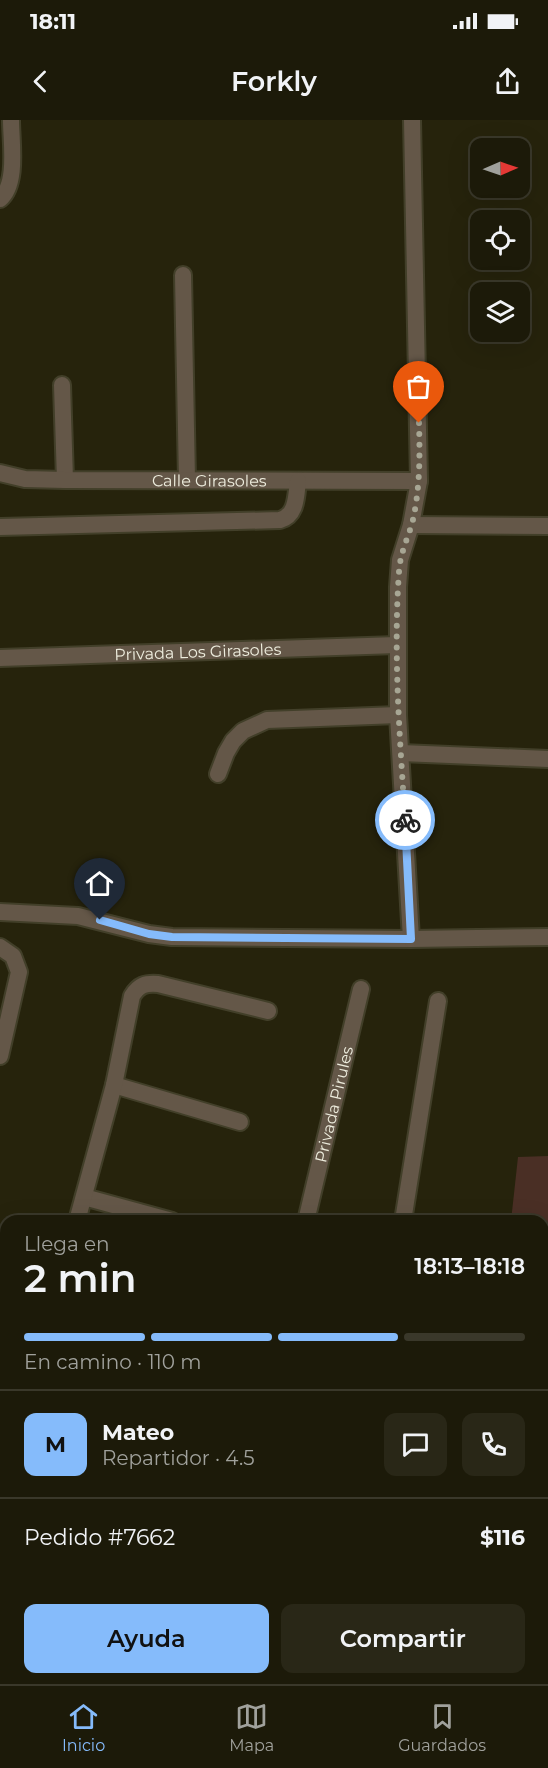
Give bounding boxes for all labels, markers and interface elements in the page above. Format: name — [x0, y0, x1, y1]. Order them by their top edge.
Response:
text: 18:11 — [30, 8, 76, 35]
icon: back — [24, 65, 57, 98]
text: Forkly — [231, 65, 317, 98]
icon: share — [491, 65, 524, 98]
north arrow — [470, 138, 530, 198]
map controls — [470, 138, 530, 342]
button: locate — [470, 210, 530, 270]
button: layers — [470, 282, 530, 342]
pin — [393, 361, 444, 423]
icon: bag — [402, 370, 435, 403]
street label: Calle Girasoles — [152, 471, 267, 491]
street label: Privada Los Girasoles — [114, 640, 282, 664]
courier — [375, 790, 435, 850]
icon: bike — [389, 804, 422, 837]
pin — [74, 858, 125, 920]
icon: home — [83, 867, 116, 900]
street label: Privada Pirules — [311, 1044, 357, 1164]
text: Llega en — [24, 1232, 110, 1256]
text: 18:13–18:18 — [414, 1253, 525, 1280]
text: 2 min — [24, 1254, 137, 1302]
text: En camino · 110 m — [24, 1350, 202, 1374]
button: chat — [384, 1413, 447, 1476]
button: phone — [462, 1413, 525, 1476]
text: Mateo — [102, 1419, 174, 1446]
text: M — [45, 1431, 66, 1458]
text: Repartidor · 4.5 — [102, 1446, 254, 1470]
text: Pedido #7662 — [24, 1524, 175, 1551]
text: $116 — [480, 1524, 525, 1551]
button: Ayuda — [24, 1604, 269, 1673]
button: Compartir — [281, 1604, 525, 1673]
tab: Inicio — [62, 1700, 105, 1755]
tab: Mapa — [229, 1700, 274, 1755]
tab: Guardados — [398, 1700, 486, 1755]

